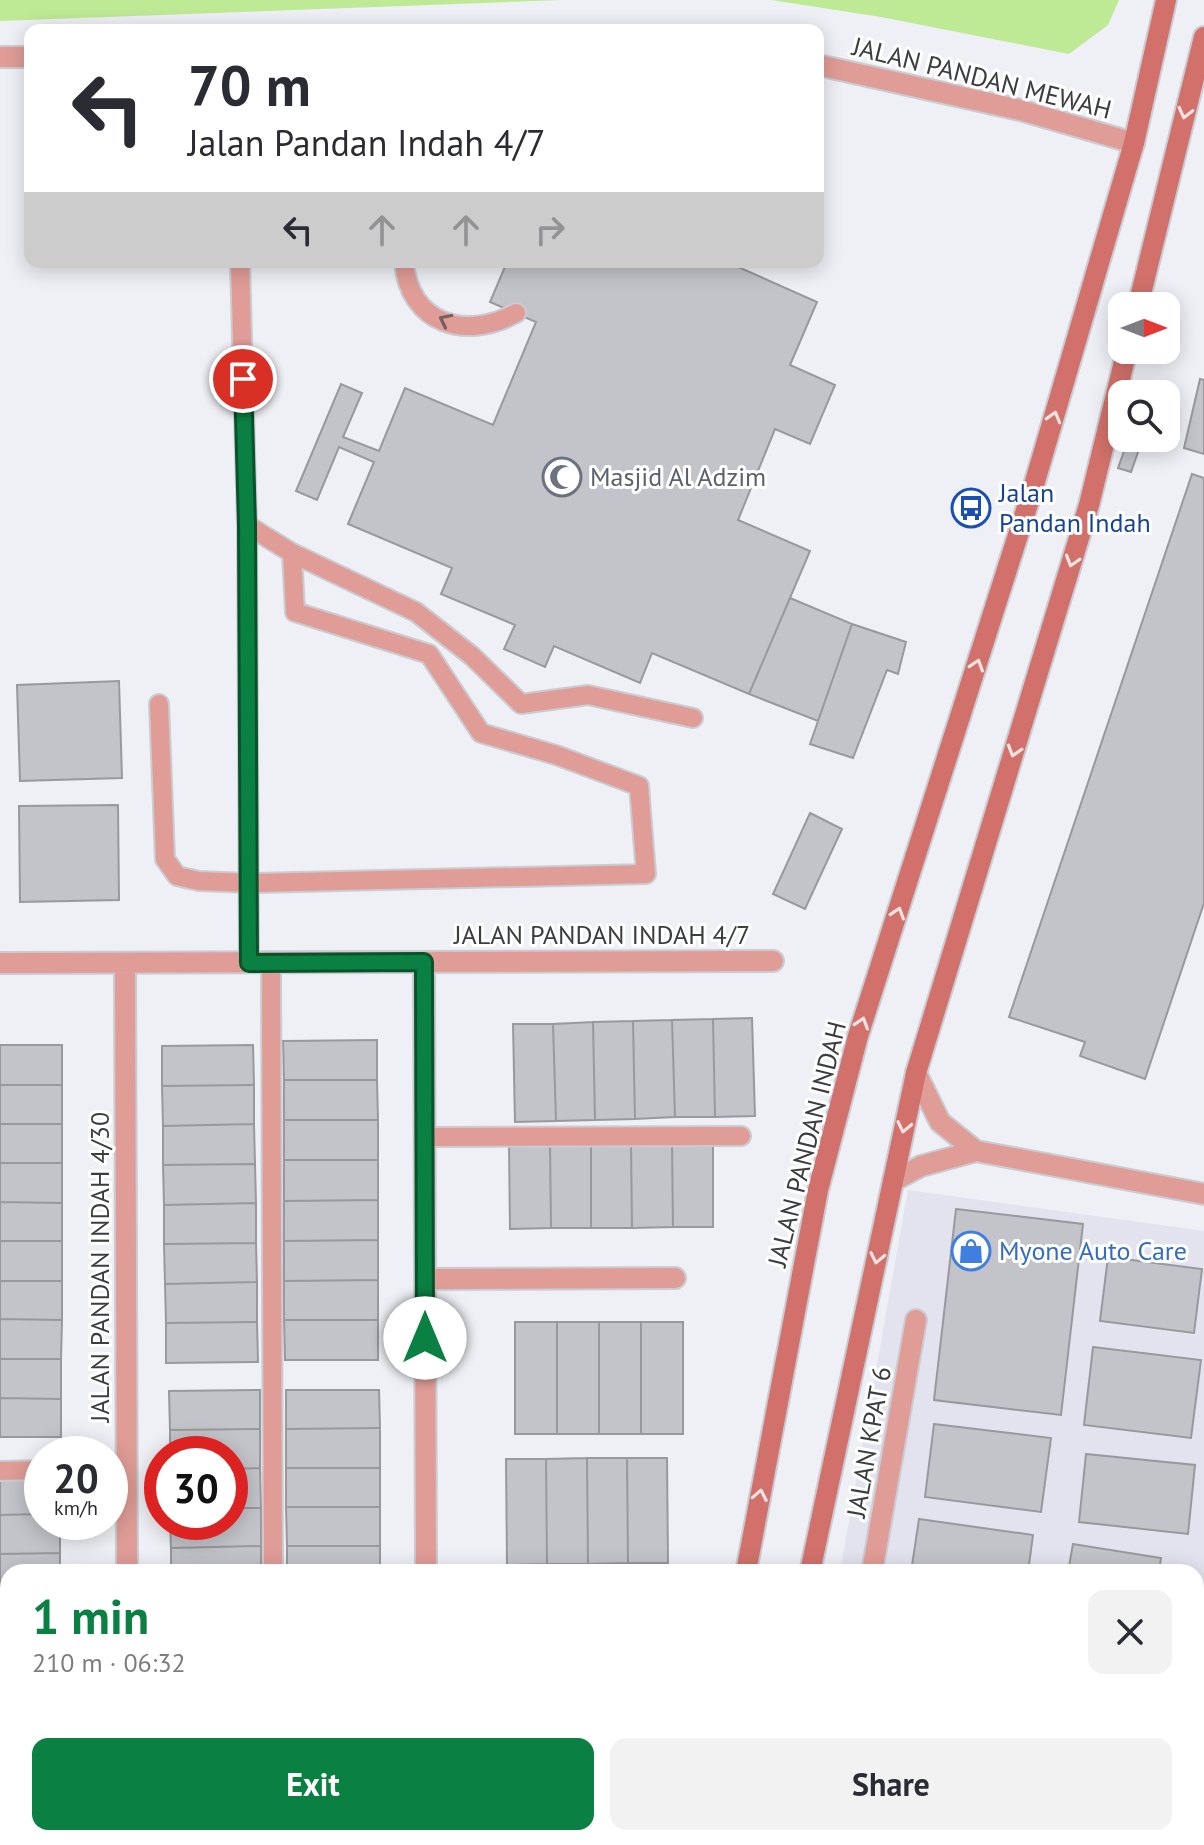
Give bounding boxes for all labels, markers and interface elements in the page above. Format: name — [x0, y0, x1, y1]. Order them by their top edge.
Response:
street label: JALAN PANDAN MEWAH — [848, 29, 1115, 126]
text: 70 m — [188, 49, 311, 121]
icon: left — [56, 56, 160, 160]
one-way arrow — [1178, 106, 1195, 120]
text: Jalan Pandan Indah 4/7 — [188, 119, 546, 166]
icon: left — [276, 208, 320, 252]
icon: ahead — [360, 208, 404, 252]
icon: ahead — [444, 208, 488, 252]
icon: right — [528, 208, 572, 252]
north arrow — [1108, 292, 1180, 364]
map controls — [1108, 292, 1180, 452]
one-way arrow — [438, 314, 453, 330]
pin — [209, 345, 277, 413]
icon: arrive — [221, 357, 265, 401]
button: search — [1108, 380, 1180, 452]
one-way arrow — [1045, 411, 1061, 425]
mosque icon: Masjid Al Adzim — [541, 456, 583, 498]
place label: Masjid Al Adzim — [590, 460, 766, 493]
place label: Jalan Pandan Indah — [998, 476, 1151, 539]
bus stop icon: Jalan Pandan Indah — [950, 487, 992, 529]
one-way arrow — [1065, 553, 1081, 567]
one-way arrow — [967, 659, 983, 673]
one-way arrow — [1007, 744, 1023, 758]
one-way arrow — [888, 907, 904, 921]
street label: JALAN PANDAN INDAH 4/7 — [453, 918, 750, 951]
one-way arrow — [853, 1016, 869, 1030]
street label: JALAN PANDAN INDAH — [760, 1018, 853, 1271]
street label: JALAN PANDAN INDAH 4/30 — [83, 1112, 116, 1423]
one-way arrow — [897, 1120, 914, 1134]
shop icon: Myone Auto Care — [950, 1230, 992, 1272]
place label: Myone Auto Care — [999, 1234, 1187, 1267]
one-way arrow — [869, 1250, 886, 1264]
position arrow — [383, 1296, 467, 1380]
street label: JALAN KPAT 6 — [839, 1364, 898, 1521]
speed limit sign: 30 — [144, 1436, 248, 1540]
text: 20 — [53, 1452, 99, 1504]
one-way arrow — [751, 1489, 768, 1502]
text: km/h — [54, 1495, 98, 1521]
text: 1 min — [32, 1585, 149, 1647]
button: close — [1088, 1590, 1172, 1674]
text: 210 m · 06:32 — [32, 1646, 186, 1679]
button: Exit — [32, 1738, 594, 1830]
button: Share — [610, 1738, 1172, 1830]

